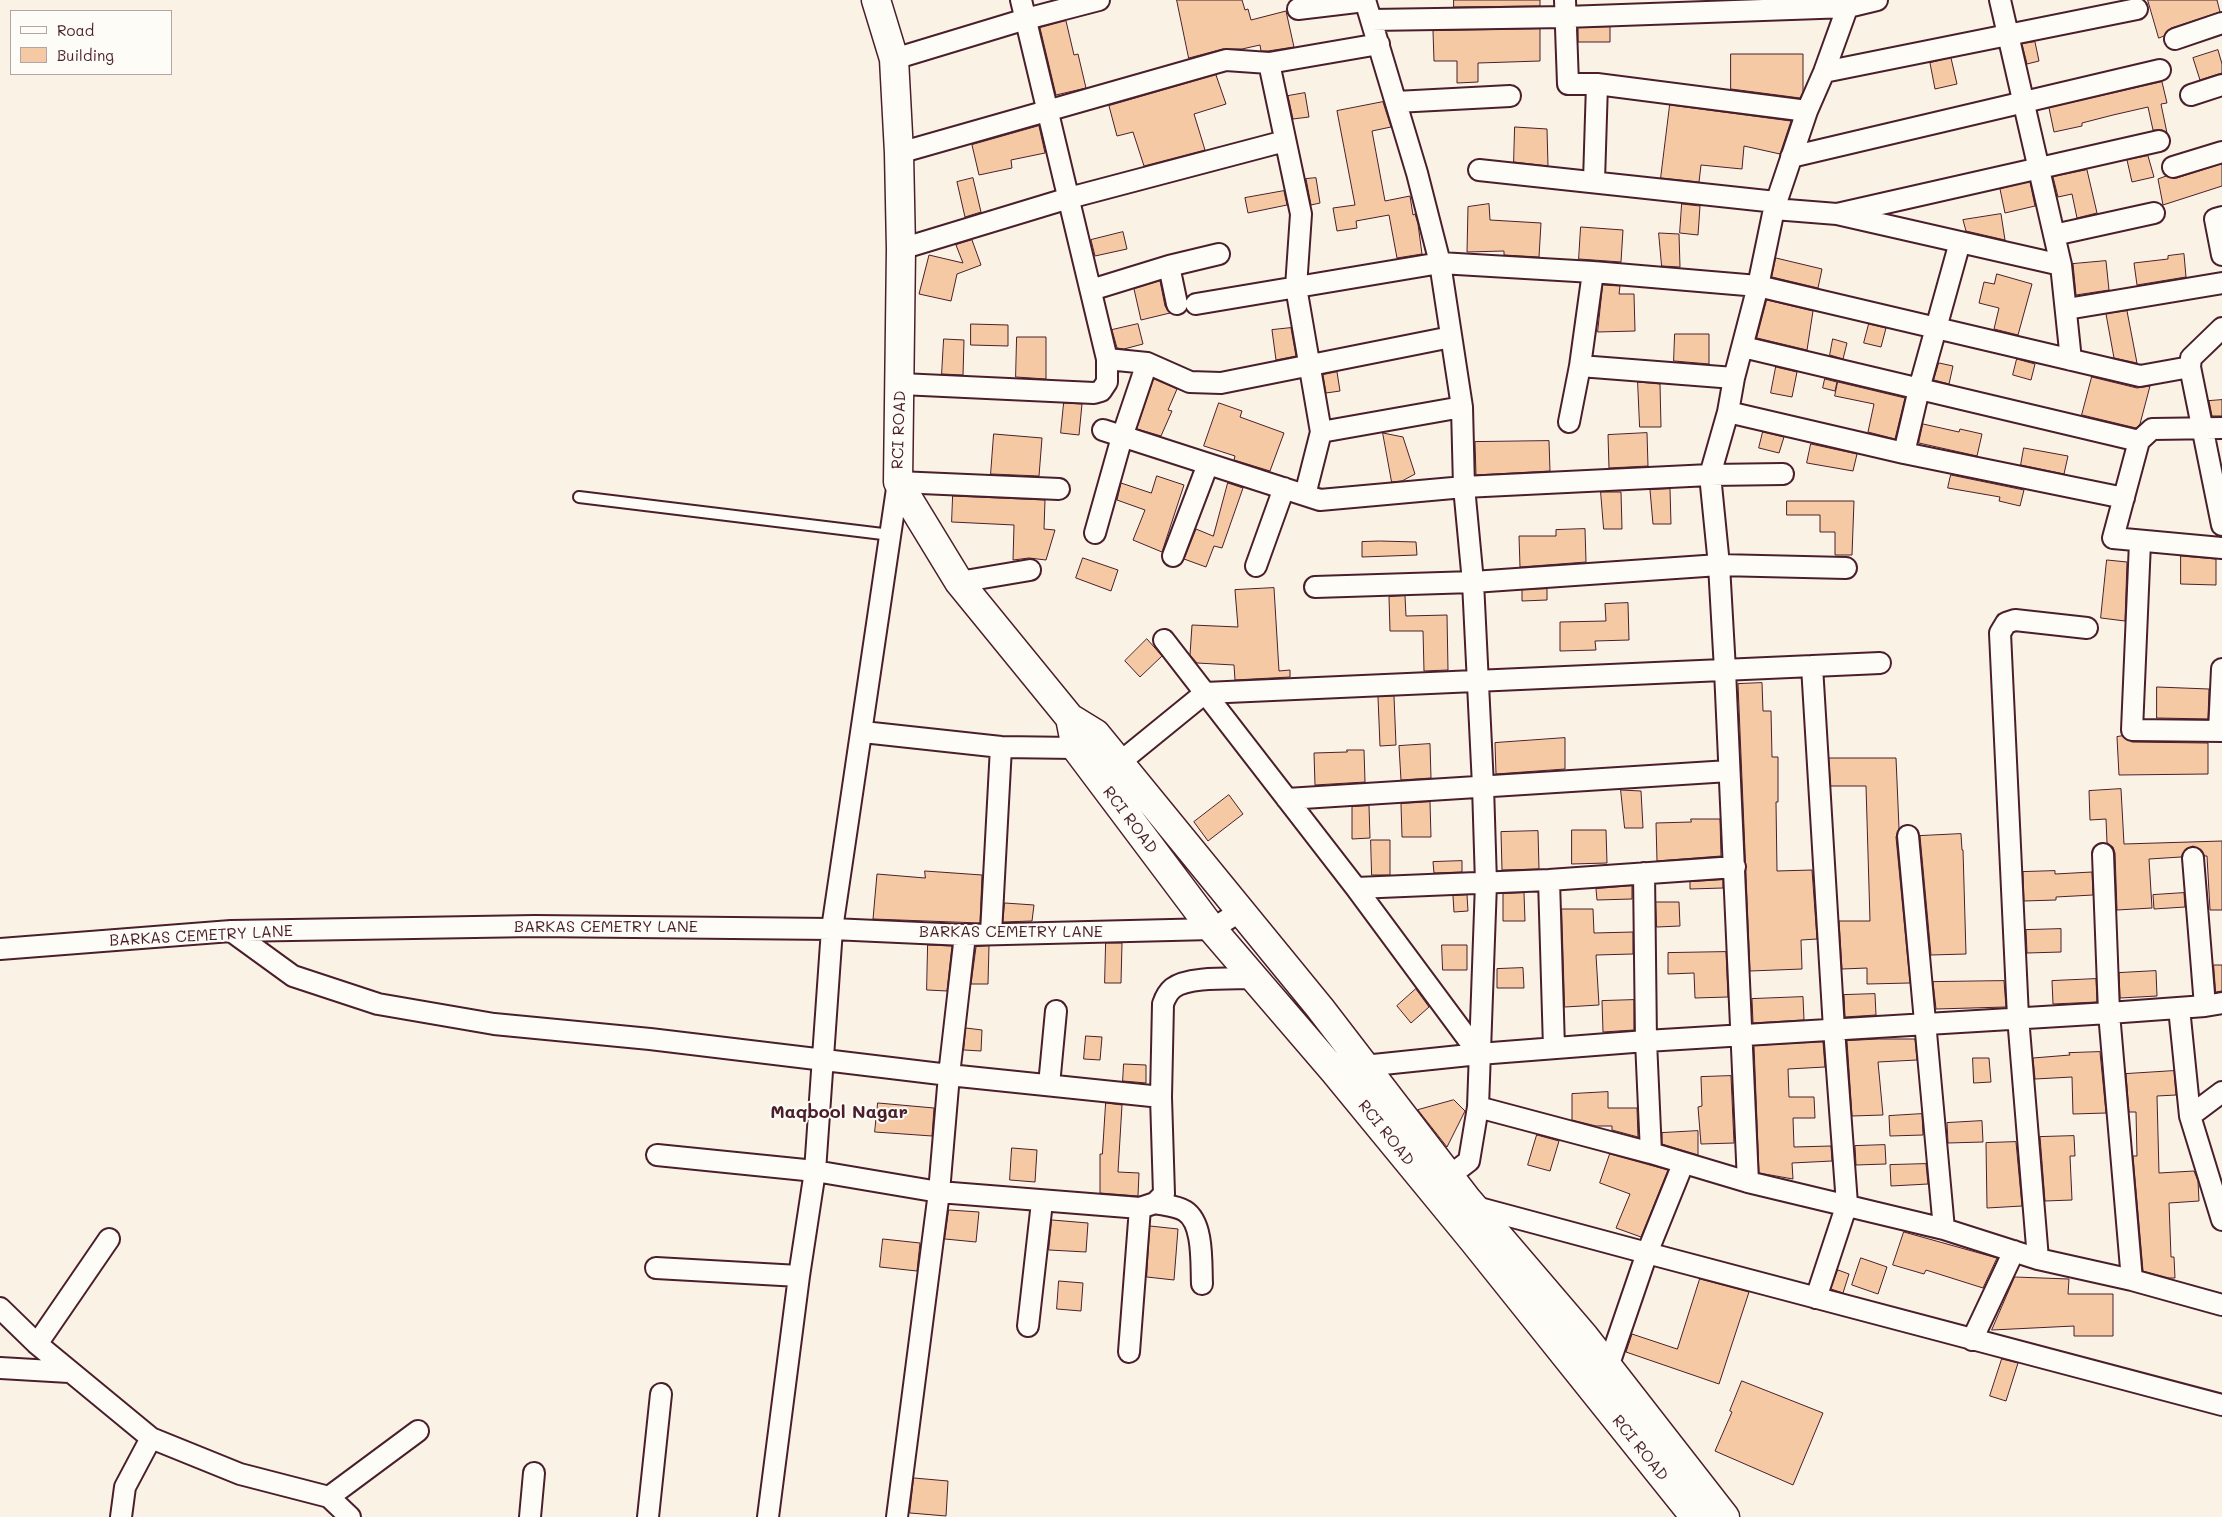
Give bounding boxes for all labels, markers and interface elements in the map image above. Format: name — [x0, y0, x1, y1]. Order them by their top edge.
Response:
legend — [10, 10, 172, 75]
text: Road — [57, 20, 94, 40]
text: Building — [57, 45, 114, 65]
street label: RCI ROAD — [888, 390, 910, 470]
street label: RCI ROAD — [1099, 783, 1161, 857]
street label: BARKAS CEMETRY LANE — [514, 917, 698, 937]
street label: BARKAS CEMETRY LANE — [109, 922, 293, 950]
street label: BARKAS CEMETRY LANE — [919, 922, 1103, 942]
street label: RCI ROAD — [1354, 1096, 1418, 1170]
district label: Maqbool Nagar — [770, 1101, 908, 1123]
street label: RCI ROAD — [1608, 1411, 1672, 1485]

